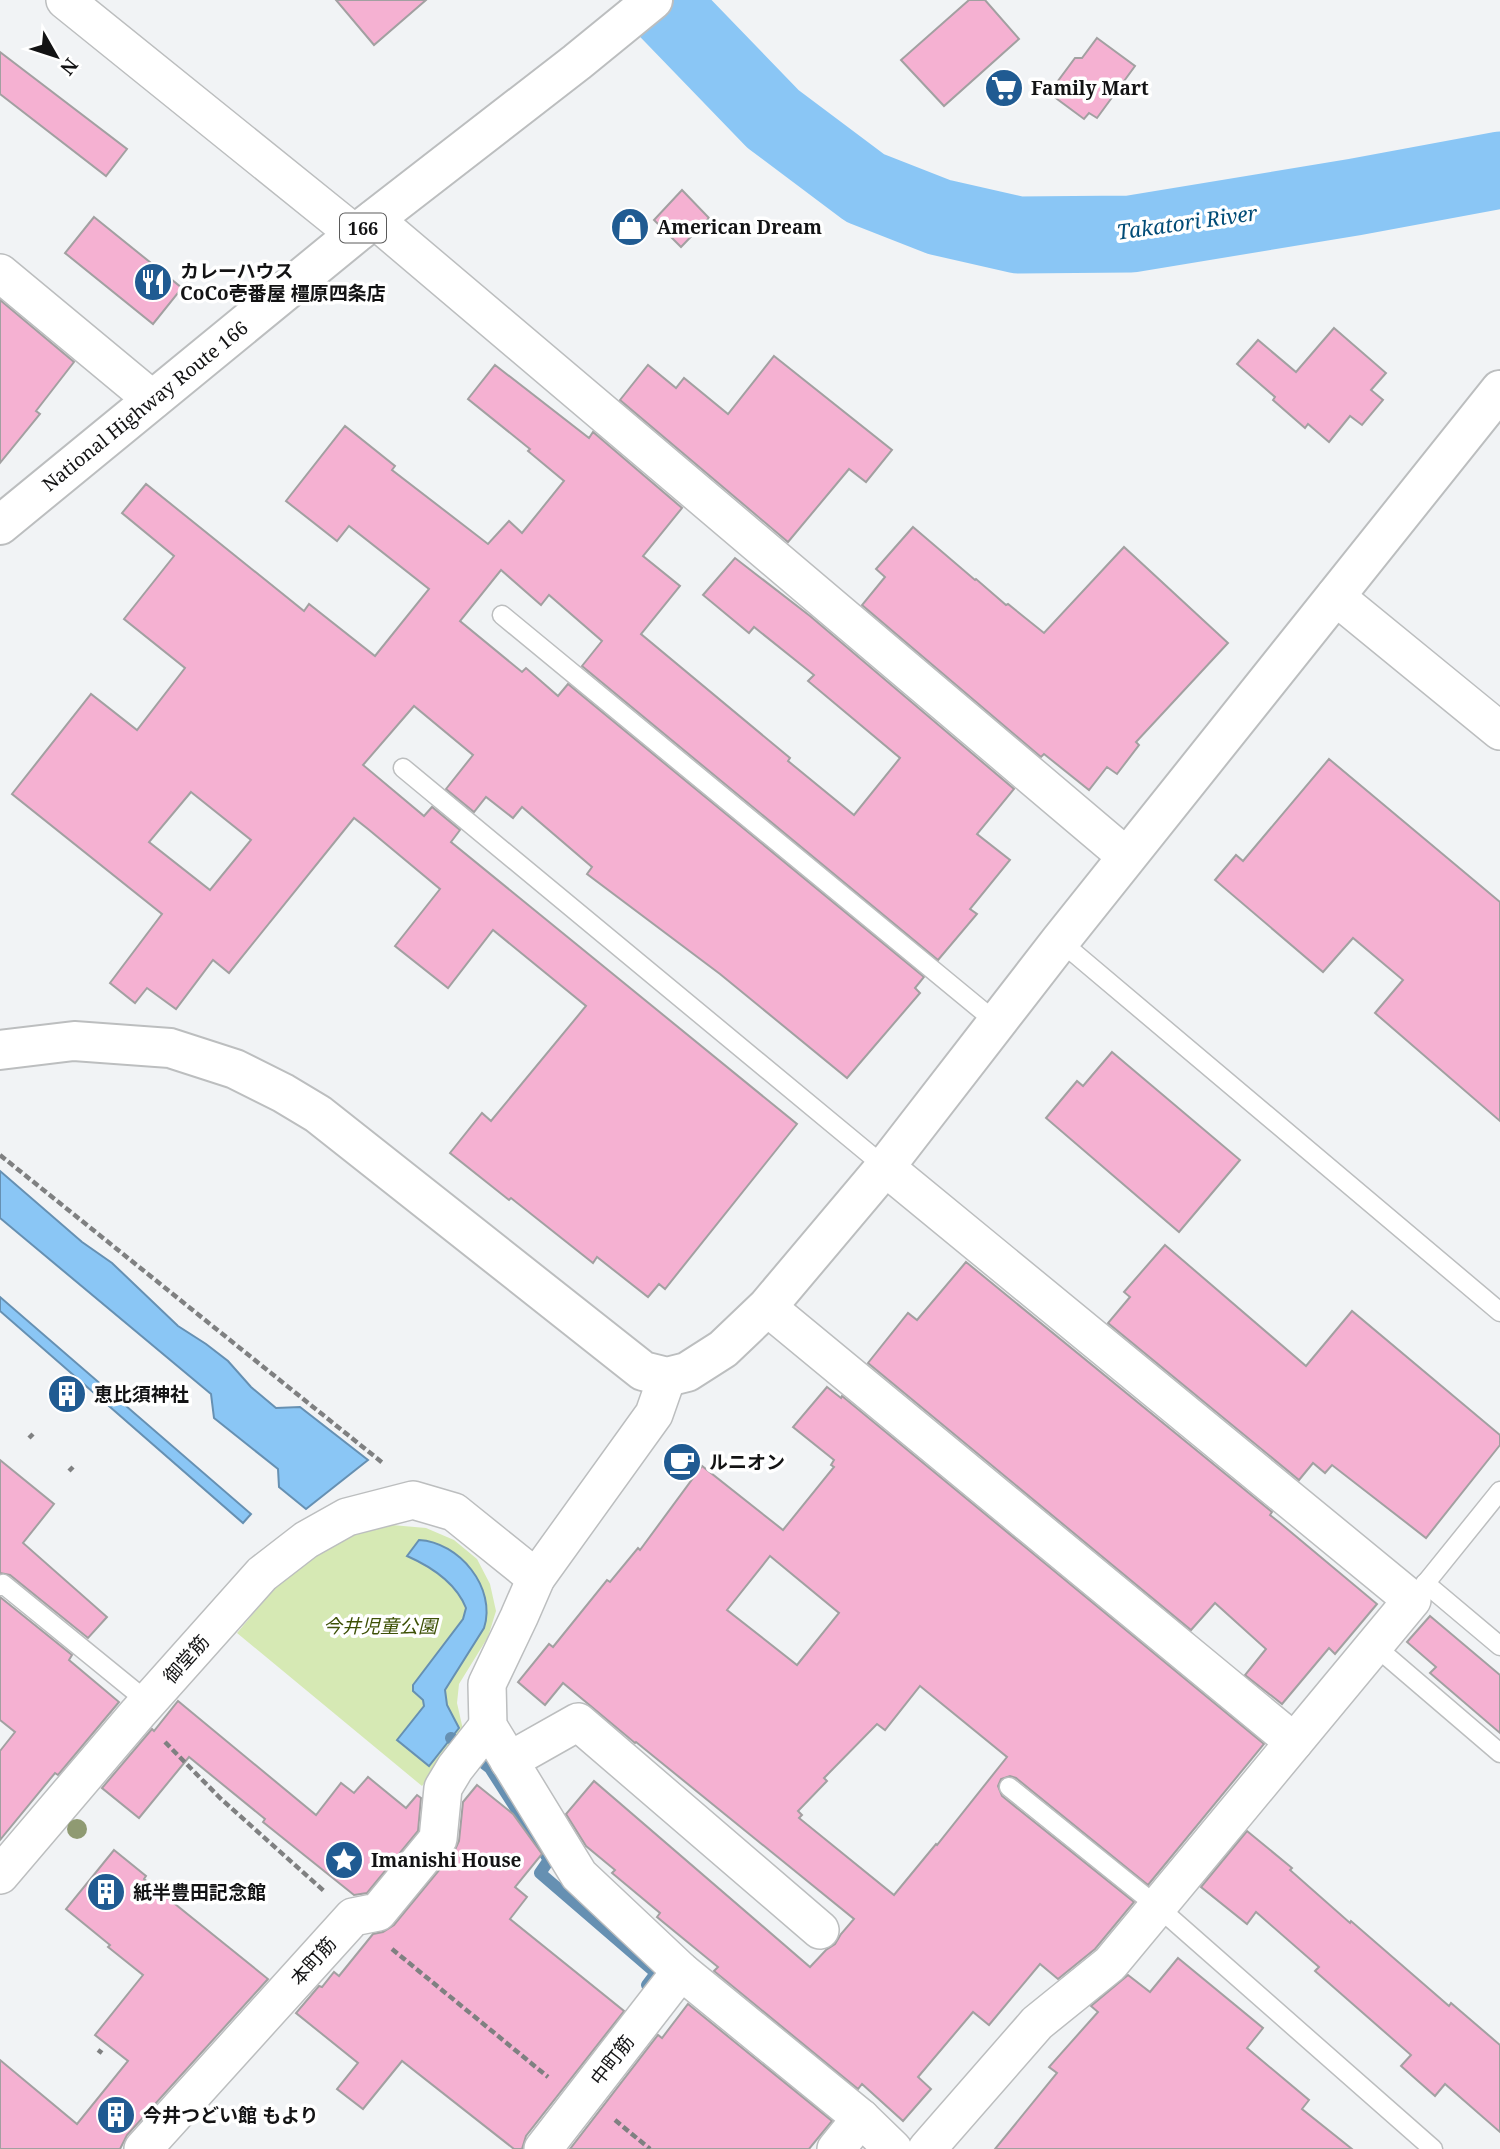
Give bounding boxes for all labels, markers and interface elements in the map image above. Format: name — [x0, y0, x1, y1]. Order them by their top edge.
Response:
north arrow — [21, 21, 91, 91]
text: N — [54, 53, 84, 81]
supermarket icon: Family Mart — [983, 67, 1025, 109]
place label: Family Mart — [1031, 75, 1149, 101]
water label: Takatori River — [1115, 198, 1259, 246]
shop icon: American Dream — [609, 206, 651, 248]
road number: 166 — [340, 213, 386, 242]
place label: American Dream — [657, 214, 822, 240]
place label: カレーハウス CoCo壱番屋 橿原四条店 — [180, 258, 386, 306]
restaurant icon: カレーハウス CoCo壱番屋 橿原四条店 — [132, 261, 174, 303]
street label: National Highway Route 166 — [37, 315, 253, 497]
building icon: 恵比須神社 — [46, 1373, 88, 1415]
place label: 恵比須神社 — [94, 1381, 189, 1407]
cafe icon: ルニオン — [661, 1441, 703, 1483]
place label: ルニオン — [709, 1449, 785, 1475]
park label: 今井児童公園 — [323, 1613, 440, 1639]
street label: 御堂筋 — [157, 1629, 215, 1689]
place icon: Imanishi House — [323, 1839, 365, 1881]
place label: Imanishi House — [371, 1847, 522, 1873]
building icon: 紙半豊田記念館 — [85, 1871, 127, 1913]
place label: 紙半豊田記念館 — [133, 1879, 266, 1905]
street label: 本町筋 — [284, 1931, 342, 1991]
street label: 中町筋 — [584, 2030, 640, 2090]
building icon: 今井つどい館 もより — [95, 2094, 137, 2136]
place label: 今井つどい館 もより — [143, 2102, 319, 2128]

